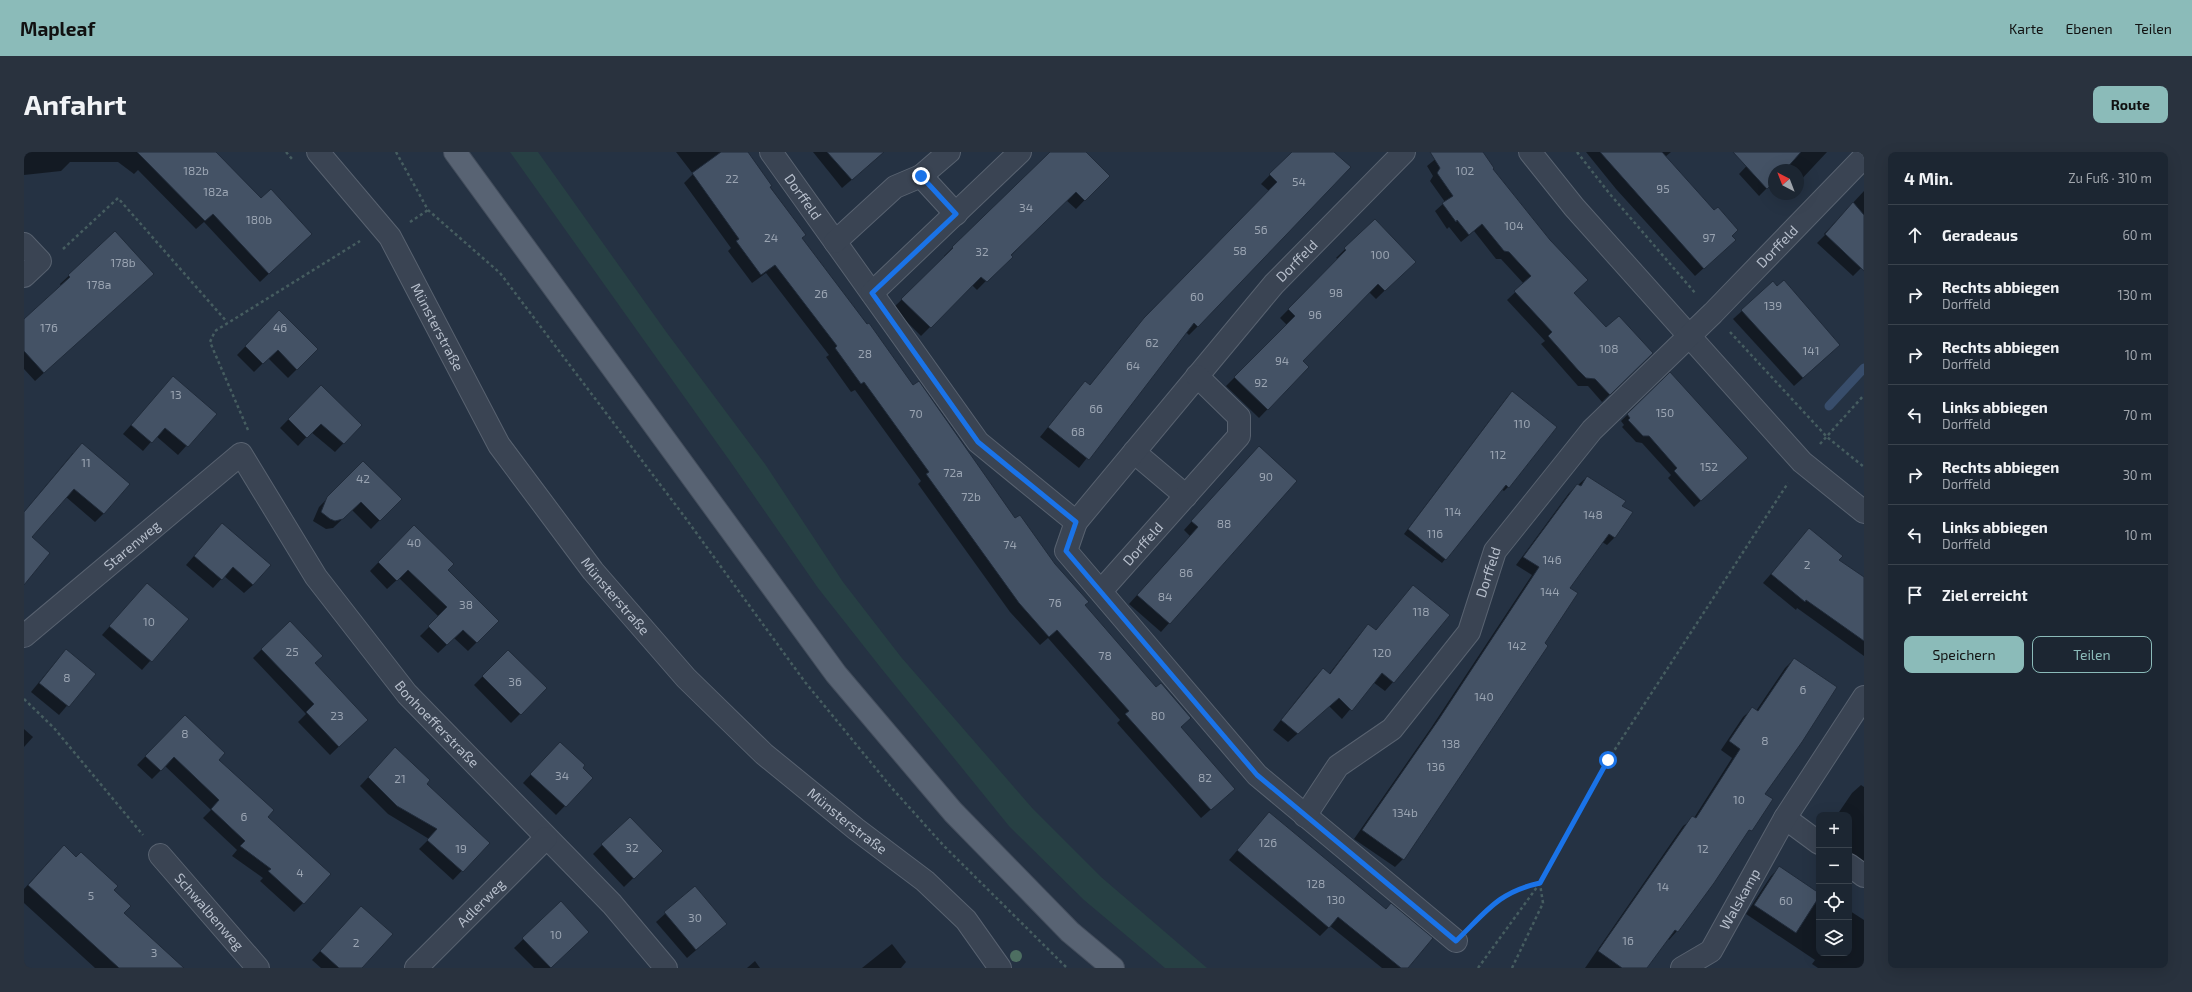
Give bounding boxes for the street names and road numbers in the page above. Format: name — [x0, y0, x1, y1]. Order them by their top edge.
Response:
street label: Dorffeld — [781, 170, 826, 223]
street label: Dorffeld — [1753, 222, 1801, 271]
street label: Dorffeld — [1272, 236, 1321, 285]
street label: Münsterstraße — [408, 280, 468, 374]
street label: Starenweg — [100, 516, 164, 574]
street label: Dorffeld — [1119, 518, 1166, 569]
street label: Dorffeld — [1472, 544, 1504, 600]
street label: Münsterstraße — [578, 554, 654, 638]
street label: Bonhoefferstraße — [392, 677, 483, 771]
street label: Münsterstraße — [804, 784, 891, 857]
street label: Walskamp — [1716, 865, 1763, 932]
street label: Schwalbenweg — [171, 869, 248, 954]
street label: Adlerweg — [453, 875, 508, 930]

